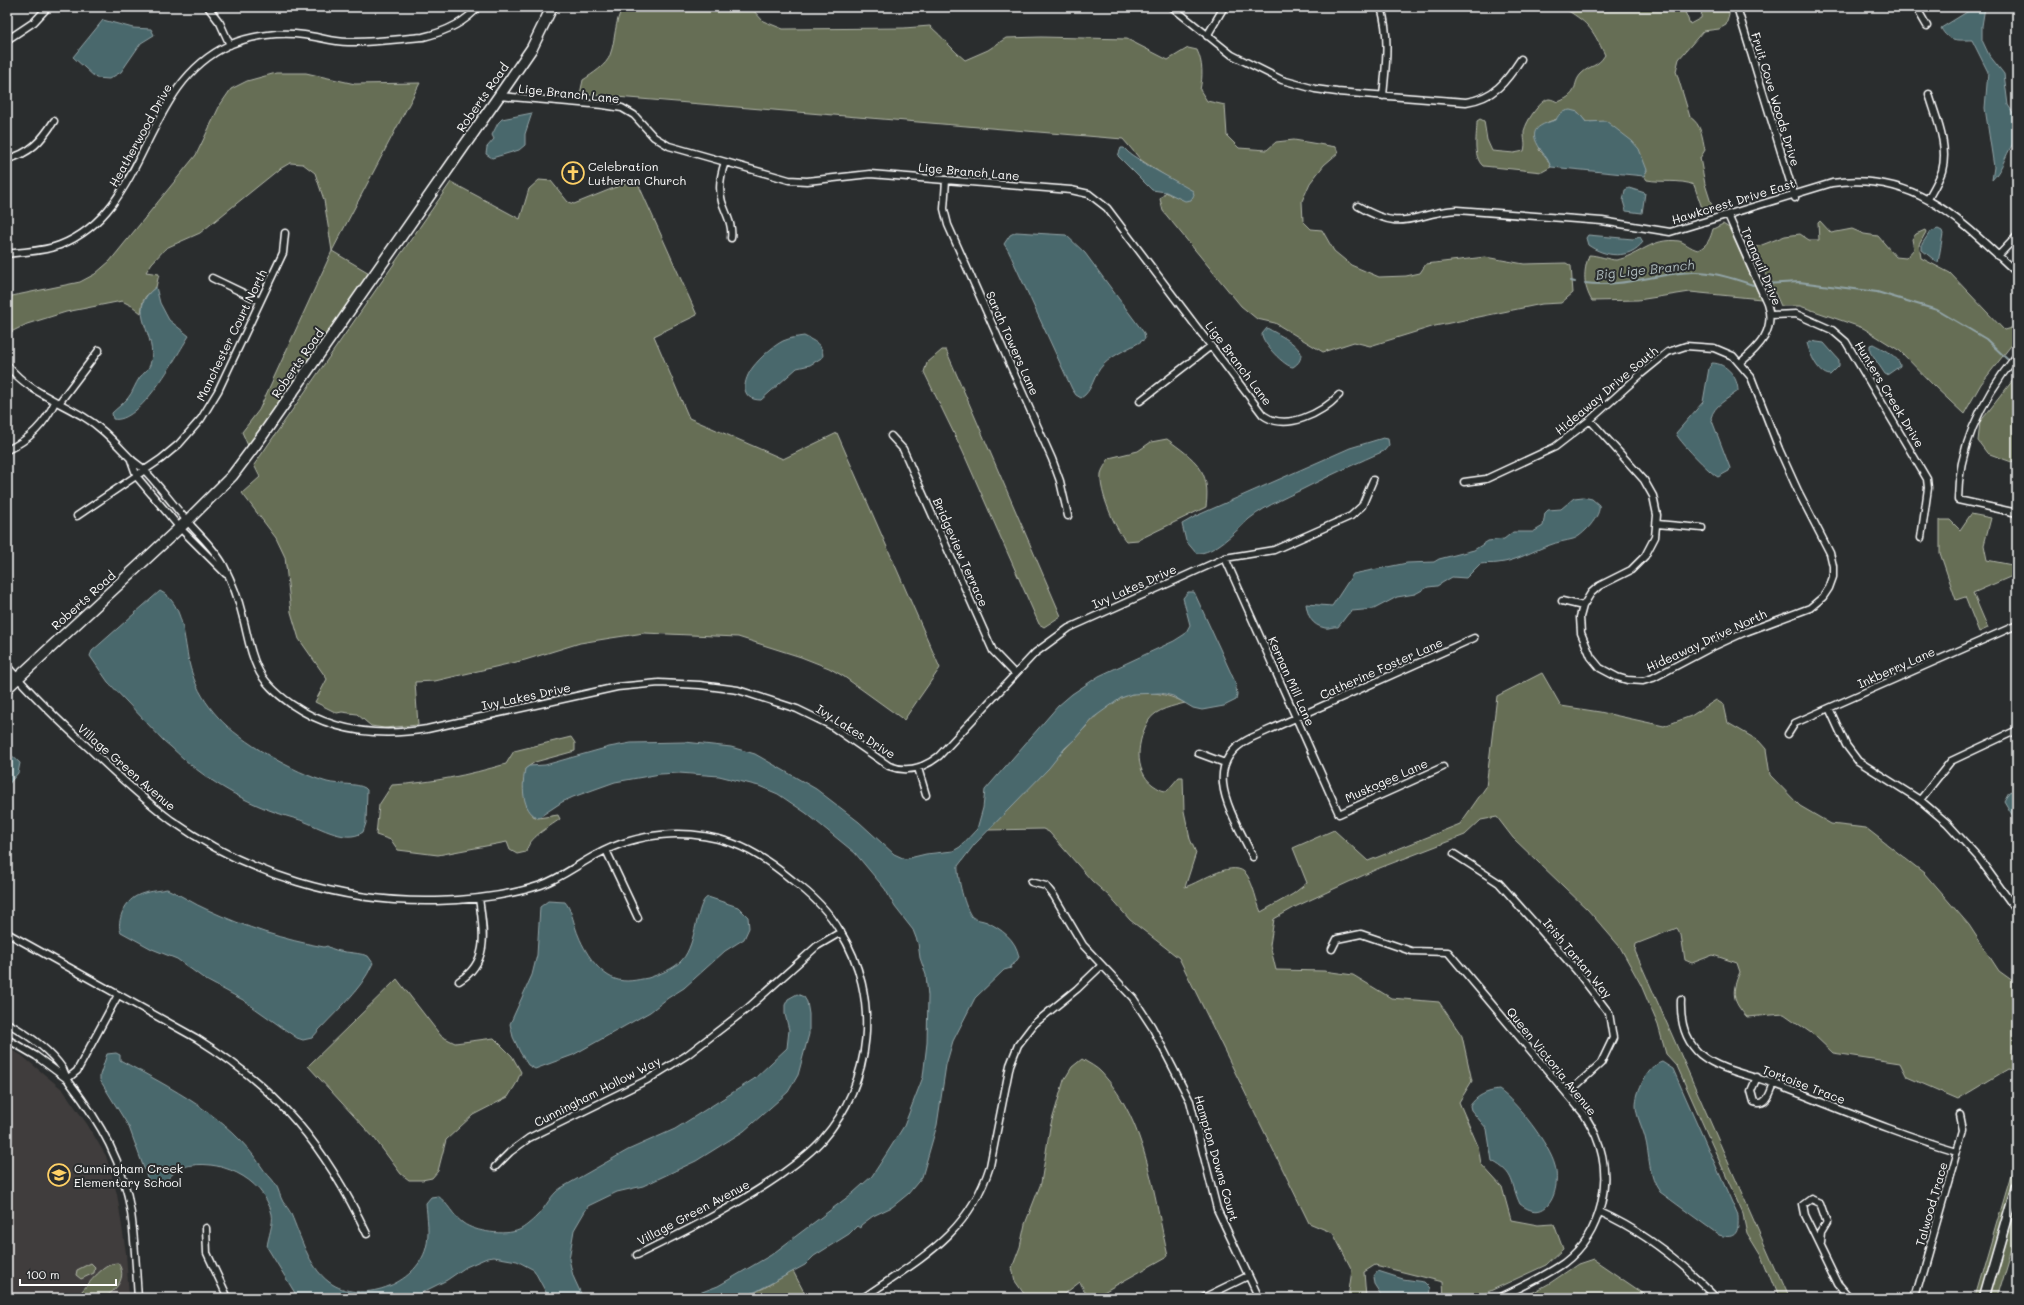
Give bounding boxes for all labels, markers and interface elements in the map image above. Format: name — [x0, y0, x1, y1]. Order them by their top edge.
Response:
street label: Fruit Cove Woods Drive — [1748, 30, 1804, 168]
street label: Roberts Road — [452, 59, 512, 135]
street label: Lige Branch Lane — [518, 80, 620, 106]
street label: Heatherwood Drive — [105, 81, 175, 189]
place label: Celebration Lutheran Church — [588, 158, 686, 188]
street label: Lige Branch Lane — [918, 159, 1020, 183]
church icon: Celebration Lutheran Church — [560, 160, 586, 186]
street label: Hawkcrest Drive East — [1669, 175, 1797, 227]
street label: Tranquil Drive — [1738, 225, 1786, 307]
water label: Big Lige Branch — [1595, 255, 1695, 283]
street label: Manchester Court North — [192, 266, 270, 404]
street label: Sarah Towers Lane — [983, 288, 1043, 398]
street label: Lige Branch Lane — [1202, 318, 1276, 408]
street label: Roberts Road — [267, 325, 327, 401]
street label: Hunters Creek Drive — [1852, 338, 1928, 450]
street label: Hideaway Drive South — [1551, 342, 1661, 438]
street label: Bridgeview Terrace — [930, 495, 992, 609]
street label: Ivy Lakes Drive — [1089, 560, 1179, 612]
street label: Roberts Road — [48, 567, 119, 633]
street label: Hideaway Drive North — [1643, 605, 1769, 675]
street label: Kernan Mill Lane — [1265, 634, 1319, 728]
street label: Catherine Foster Lane — [1317, 634, 1445, 702]
street label: Inkberry Lane — [1855, 643, 1937, 691]
street label: Ivy Lakes Drive — [480, 679, 572, 713]
street label: Ivy Lakes Drive — [813, 700, 899, 762]
street label: Village Green Avenue — [75, 720, 179, 814]
street label: Muskogee Lane — [1342, 755, 1430, 805]
street label: Irish Tartan Way — [1540, 915, 1616, 1001]
street label: Queen Victoria Avenue — [1503, 1004, 1601, 1118]
street label: Cunningham Hollow Way — [531, 1052, 663, 1130]
street label: Tortoise Trace — [1760, 1061, 1848, 1107]
street label: Hampton Downs Court — [1191, 1093, 1243, 1223]
place label: Cunningham Creek Elementary School — [74, 1160, 183, 1190]
street label: Talwood Trace — [1911, 1160, 1951, 1248]
school or university icon: Cunningham Creek Elementary School — [46, 1162, 72, 1188]
street label: Village Green Avenue — [634, 1176, 752, 1248]
scale bar — [20, 1261, 116, 1287]
text: 100 m — [26, 1266, 60, 1282]

